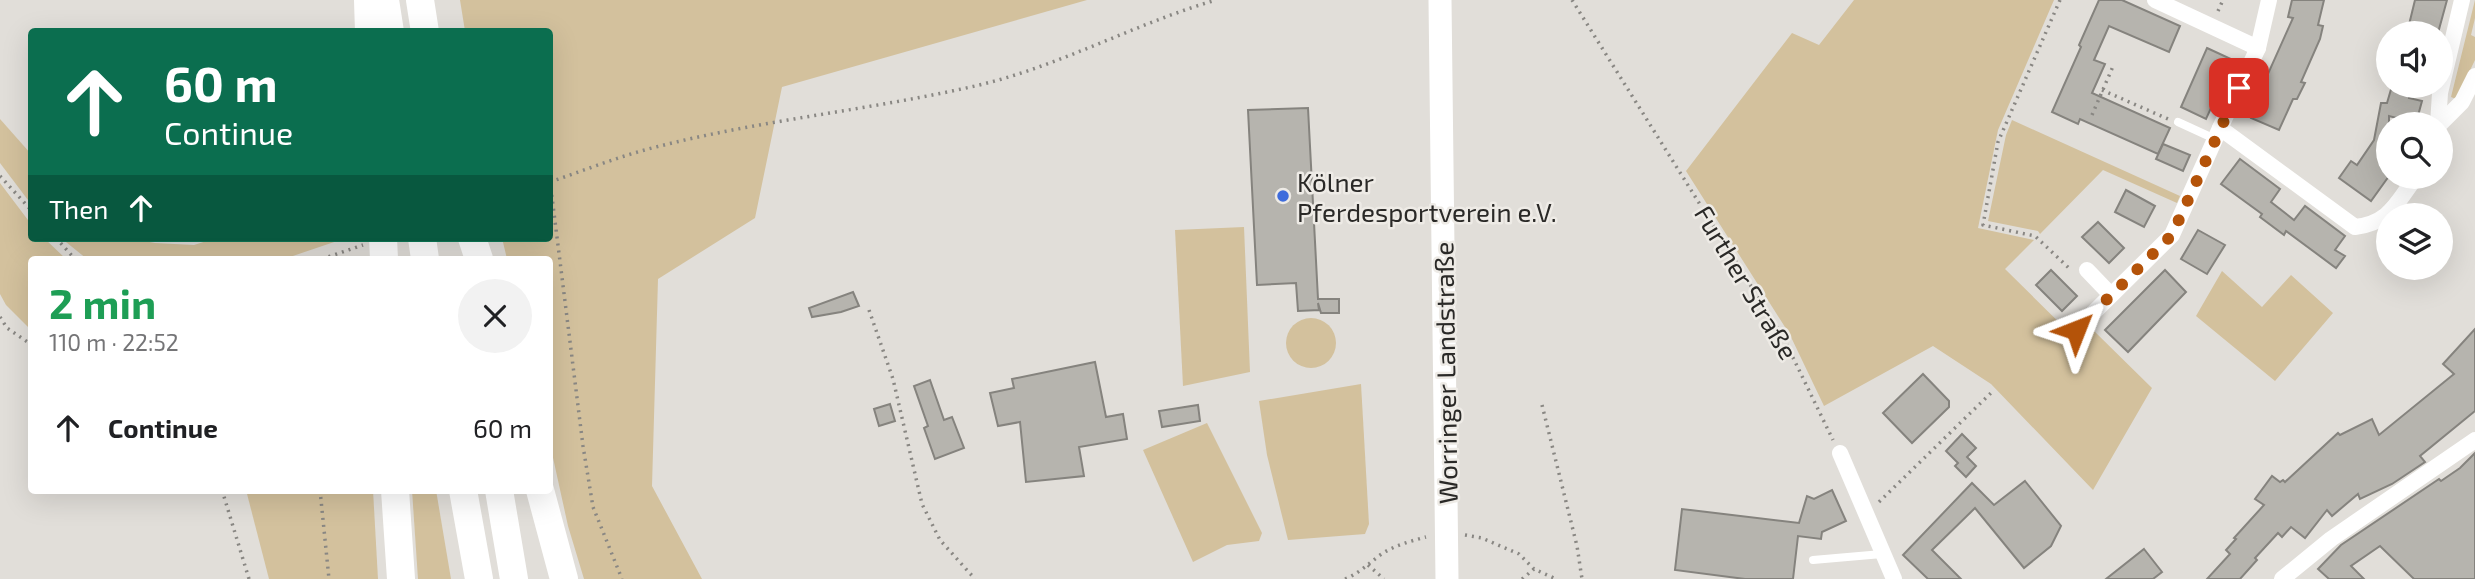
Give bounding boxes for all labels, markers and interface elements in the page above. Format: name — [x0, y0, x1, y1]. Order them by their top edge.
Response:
map controls — [2376, 21, 2453, 280]
button: sound — [2376, 21, 2453, 98]
text: 60 m — [164, 53, 278, 112]
icon: ahead — [49, 56, 140, 147]
pin — [2209, 58, 2269, 118]
icon: arrive — [2220, 69, 2258, 107]
button: search — [2376, 112, 2453, 189]
text: Continue — [164, 113, 293, 151]
place label: Kölner Pferdesportverein e.V. — [1297, 166, 1557, 227]
marker: Kölner Pferdesportverein e.V. — [1275, 188, 1291, 204]
icon: ahead — [122, 189, 160, 227]
text: Then — [49, 193, 108, 224]
street label: Further Straße — [1689, 199, 1805, 365]
button: layers — [2376, 203, 2453, 280]
street label: Worringer Landstraße — [1427, 242, 1463, 504]
text: 2 min — [49, 277, 156, 327]
button: close — [458, 279, 532, 353]
position arrow — [2039, 293, 2113, 367]
text: 110 m · 22:52 — [49, 328, 179, 356]
icon: ahead — [49, 409, 87, 447]
text: Continue — [108, 412, 218, 443]
text: 60 m — [473, 412, 532, 443]

